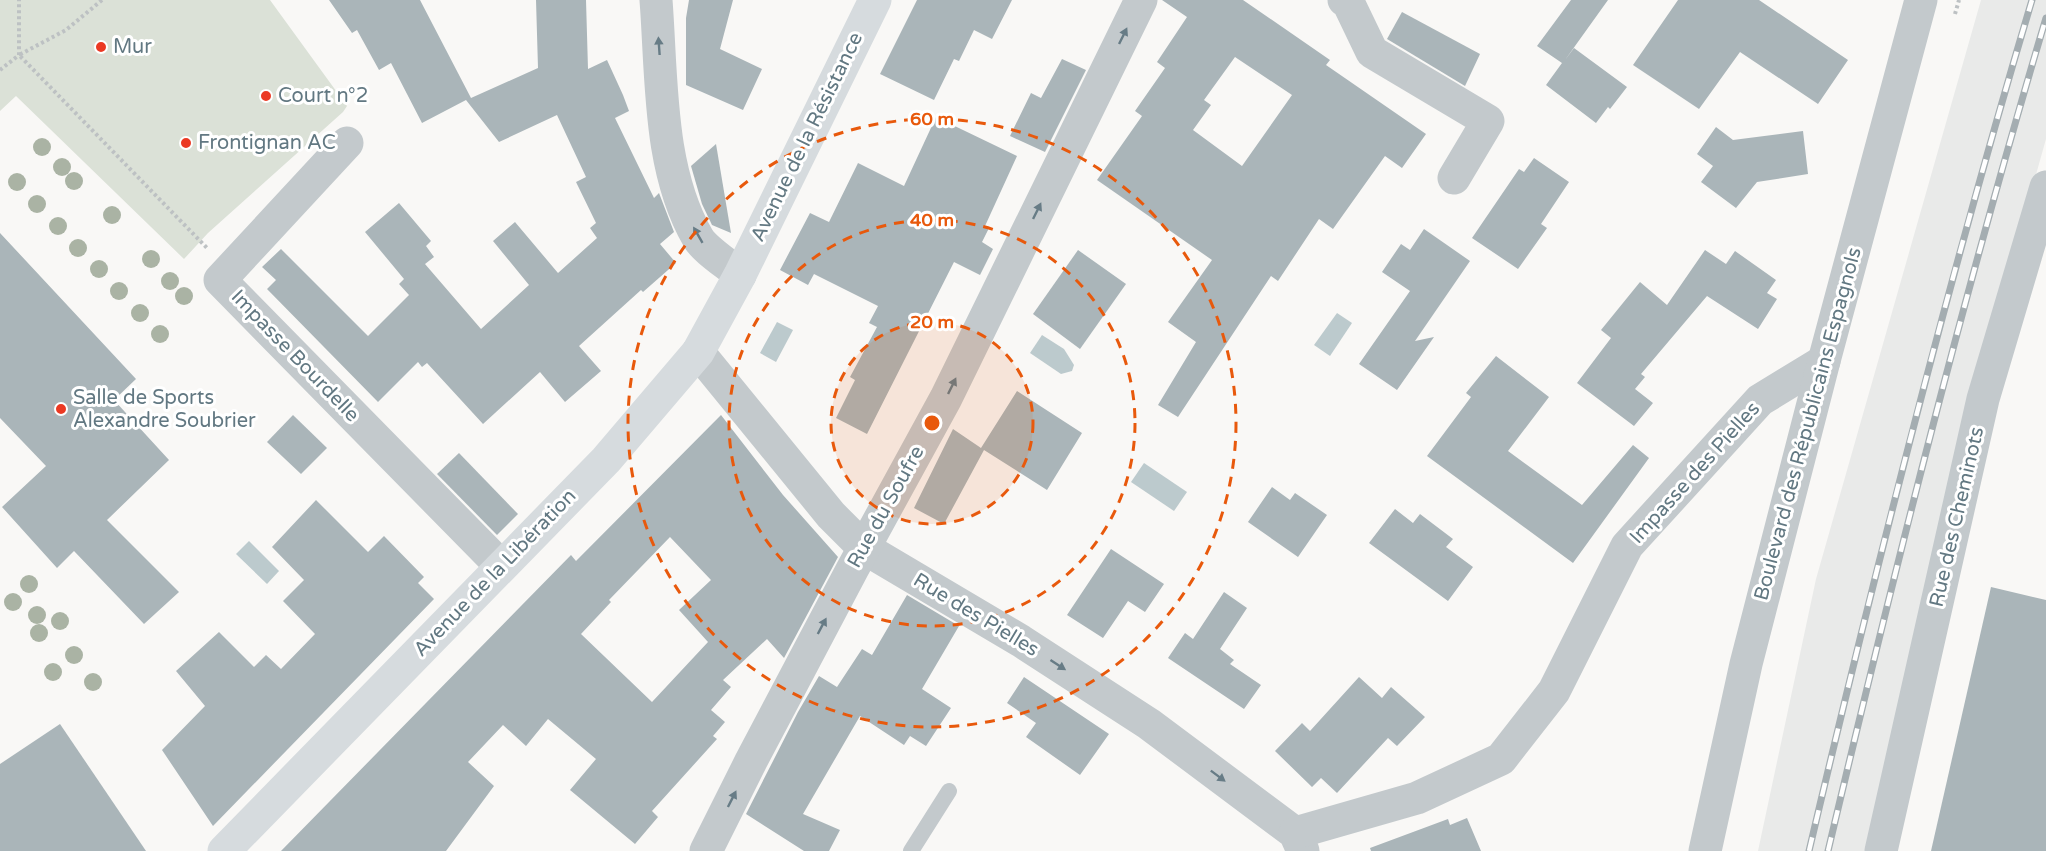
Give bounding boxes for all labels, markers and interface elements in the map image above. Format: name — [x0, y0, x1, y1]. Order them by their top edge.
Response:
one-way arrow — [1119, 27, 1128, 44]
street label: Avenue de la Résistance — [746, 28, 868, 246]
place label: Mur — [113, 35, 152, 59]
one-way arrow — [654, 36, 664, 55]
marker: Mur — [94, 40, 108, 54]
place label: Court n°2 — [278, 84, 368, 108]
marker: Court n°2 — [259, 89, 273, 103]
text: 60 m — [910, 108, 954, 130]
place label: Frontignan AC — [198, 131, 336, 155]
marker: Frontignan AC — [179, 136, 193, 150]
one-way arrow — [1033, 202, 1042, 219]
text: 40 m — [910, 209, 954, 231]
one-way arrow — [693, 226, 703, 243]
street label: Boulevard des Républicains Espagnols — [1749, 245, 1867, 603]
street label: Impasse Bourdelle — [226, 285, 364, 427]
text: 20 m — [910, 311, 954, 333]
one-way arrow — [947, 377, 956, 394]
place label: Salle de Sports Alexandre Soubrier — [73, 386, 256, 433]
street label: Impasse des Pielles — [1625, 397, 1765, 549]
marker: Salle de Sports Alexandre Soubrier — [54, 402, 68, 416]
centre of rings — [922, 413, 942, 433]
street label: Rue des Cheminots — [1925, 425, 1989, 609]
street label: Rue du Soufre — [843, 442, 929, 572]
street label: Avenue de la Libération — [409, 484, 581, 662]
street label: Rue des Pielles — [909, 568, 1043, 662]
one-way arrow — [817, 617, 827, 634]
one-way arrow — [1049, 659, 1065, 671]
one-way arrow — [1210, 769, 1226, 782]
one-way arrow — [727, 790, 737, 807]

